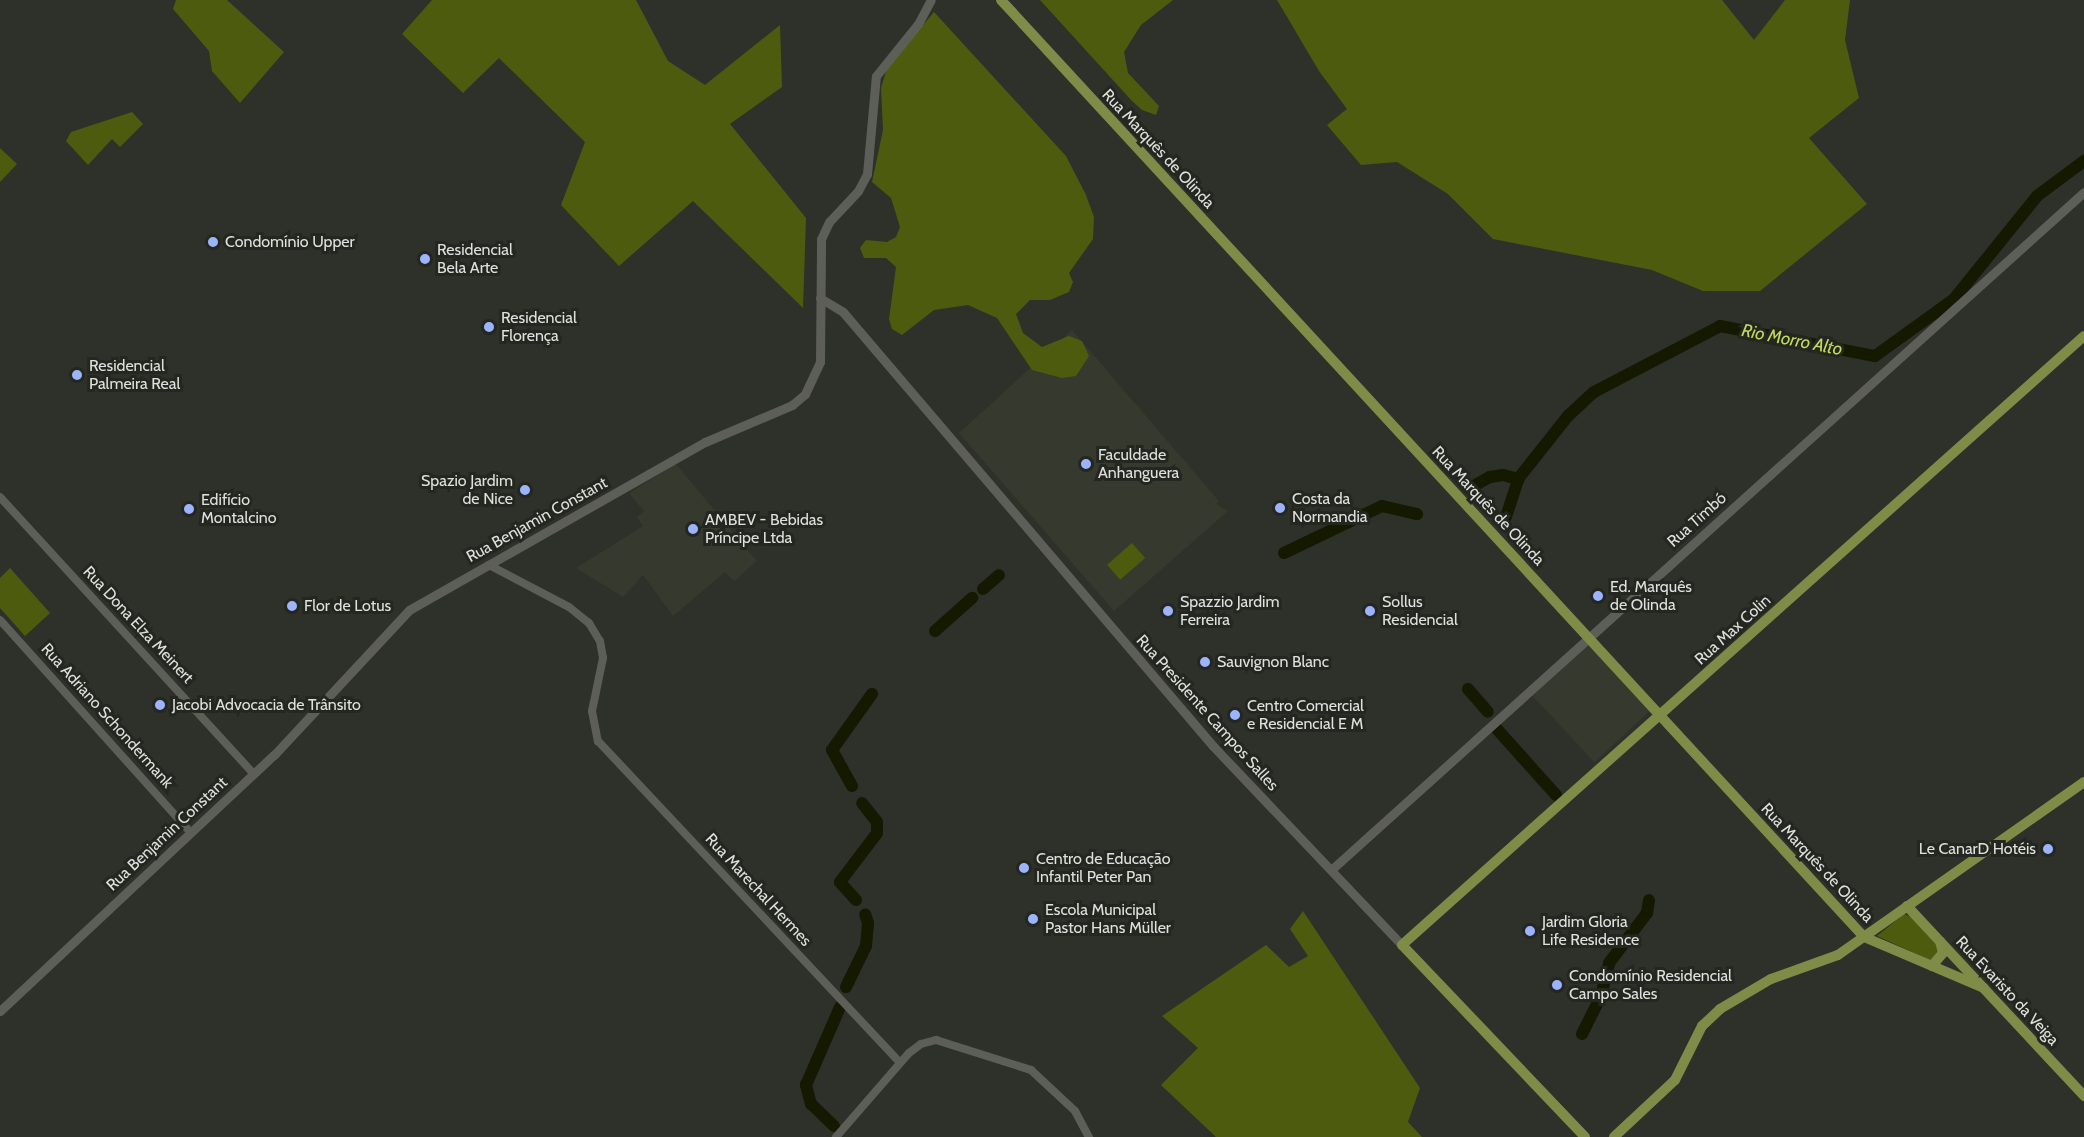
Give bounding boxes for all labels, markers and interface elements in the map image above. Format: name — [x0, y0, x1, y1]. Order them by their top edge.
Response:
street label: Rua Marquês de Olinda — [1098, 85, 1218, 213]
place label: Condomínio Upper — [225, 232, 355, 252]
marker: Condomínio Upper — [206, 235, 220, 249]
place label: Residencial Bela Arte — [437, 240, 513, 278]
marker: Residencial Bela Arte — [418, 252, 432, 266]
place label: Residencial Florença — [501, 308, 577, 346]
marker: Residencial Florença — [482, 320, 496, 334]
water label: Rio Morro Alto — [1740, 320, 1844, 360]
place label: Residencial Palmeira Real — [89, 356, 180, 394]
marker: Residencial Palmeira Real — [70, 368, 84, 382]
street label: Rua Marquês de Olinda — [1428, 442, 1548, 570]
place label: Faculdade Anhanguera — [1098, 445, 1179, 483]
marker: Faculdade Anhanguera — [1079, 457, 1093, 471]
place label: Spazio Jardim de Nice — [421, 471, 513, 509]
street label: Rua Benjamin Constant — [463, 473, 611, 567]
marker: Spazio Jardim de Nice — [518, 483, 532, 497]
place label: Costa da Normandia — [1292, 489, 1368, 527]
street label: Rua Timbó — [1664, 489, 1730, 551]
place label: Edifício Montalcino — [201, 490, 277, 528]
marker: Costa da Normandia — [1273, 501, 1287, 515]
marker: Edifício Montalcino — [182, 502, 196, 516]
place label: AMBEV - Bebidas Príncipe Ltda — [705, 510, 823, 548]
marker: AMBEV - Bebidas Príncipe Ltda — [686, 522, 700, 536]
street label: Rua Dona Elza Meinert — [79, 562, 197, 688]
place label: Ed. Marquês de Olinda — [1610, 577, 1692, 615]
marker: Ed. Marquês de Olinda — [1591, 589, 1605, 603]
street label: Rua Max Colin — [1691, 591, 1775, 669]
place label: Spazzio Jardim Ferreira — [1180, 592, 1279, 630]
place label: Sollus Residencial — [1382, 592, 1458, 630]
place label: Flor de Lotus — [304, 596, 391, 616]
marker: Flor de Lotus — [285, 599, 299, 613]
marker: Spazzio Jardim Ferreira — [1161, 604, 1175, 618]
marker: Sollus Residencial — [1363, 604, 1377, 618]
street label: Rua Presidente Campos Salles — [1132, 631, 1282, 795]
street label: Rua Adriano Schondermank — [37, 640, 177, 792]
place label: Sauvignon Blanc — [1217, 652, 1329, 672]
marker: Sauvignon Blanc — [1198, 655, 1212, 669]
place label: Jacobi Advocacia de Trânsito — [172, 695, 361, 715]
place label: Centro Comercial e Residencial E M — [1247, 696, 1364, 734]
marker: Jacobi Advocacia de Trânsito — [153, 698, 167, 712]
marker: Centro Comercial e Residencial E M — [1228, 708, 1242, 722]
street label: Rua Benjamin Constant — [103, 773, 231, 895]
street label: Rua Marquês de Olinda — [1757, 799, 1877, 927]
street label: Rua Marechal Hermes — [701, 830, 815, 950]
place label: Le CanarD Hotéis — [1919, 839, 2036, 859]
marker: Le CanarD Hotéis — [2041, 842, 2055, 856]
place label: Centro de Educação Infantil Peter Pan — [1036, 849, 1171, 887]
marker: Centro de Educação Infantil Peter Pan — [1017, 861, 1031, 875]
place label: Escola Municipal Pastor Hans Müller — [1045, 900, 1171, 938]
marker: Escola Municipal Pastor Hans Müller — [1026, 912, 1040, 926]
place label: Jardim Gloria Life Residence — [1542, 912, 1639, 950]
marker: Jardim Gloria Life Residence — [1523, 924, 1537, 938]
street label: Rua Evaristo da Veiga — [1951, 932, 2063, 1050]
place label: Condomínio Residencial Campo Sales — [1569, 966, 1732, 1004]
marker: Condomínio Residencial Campo Sales — [1550, 978, 1564, 992]

